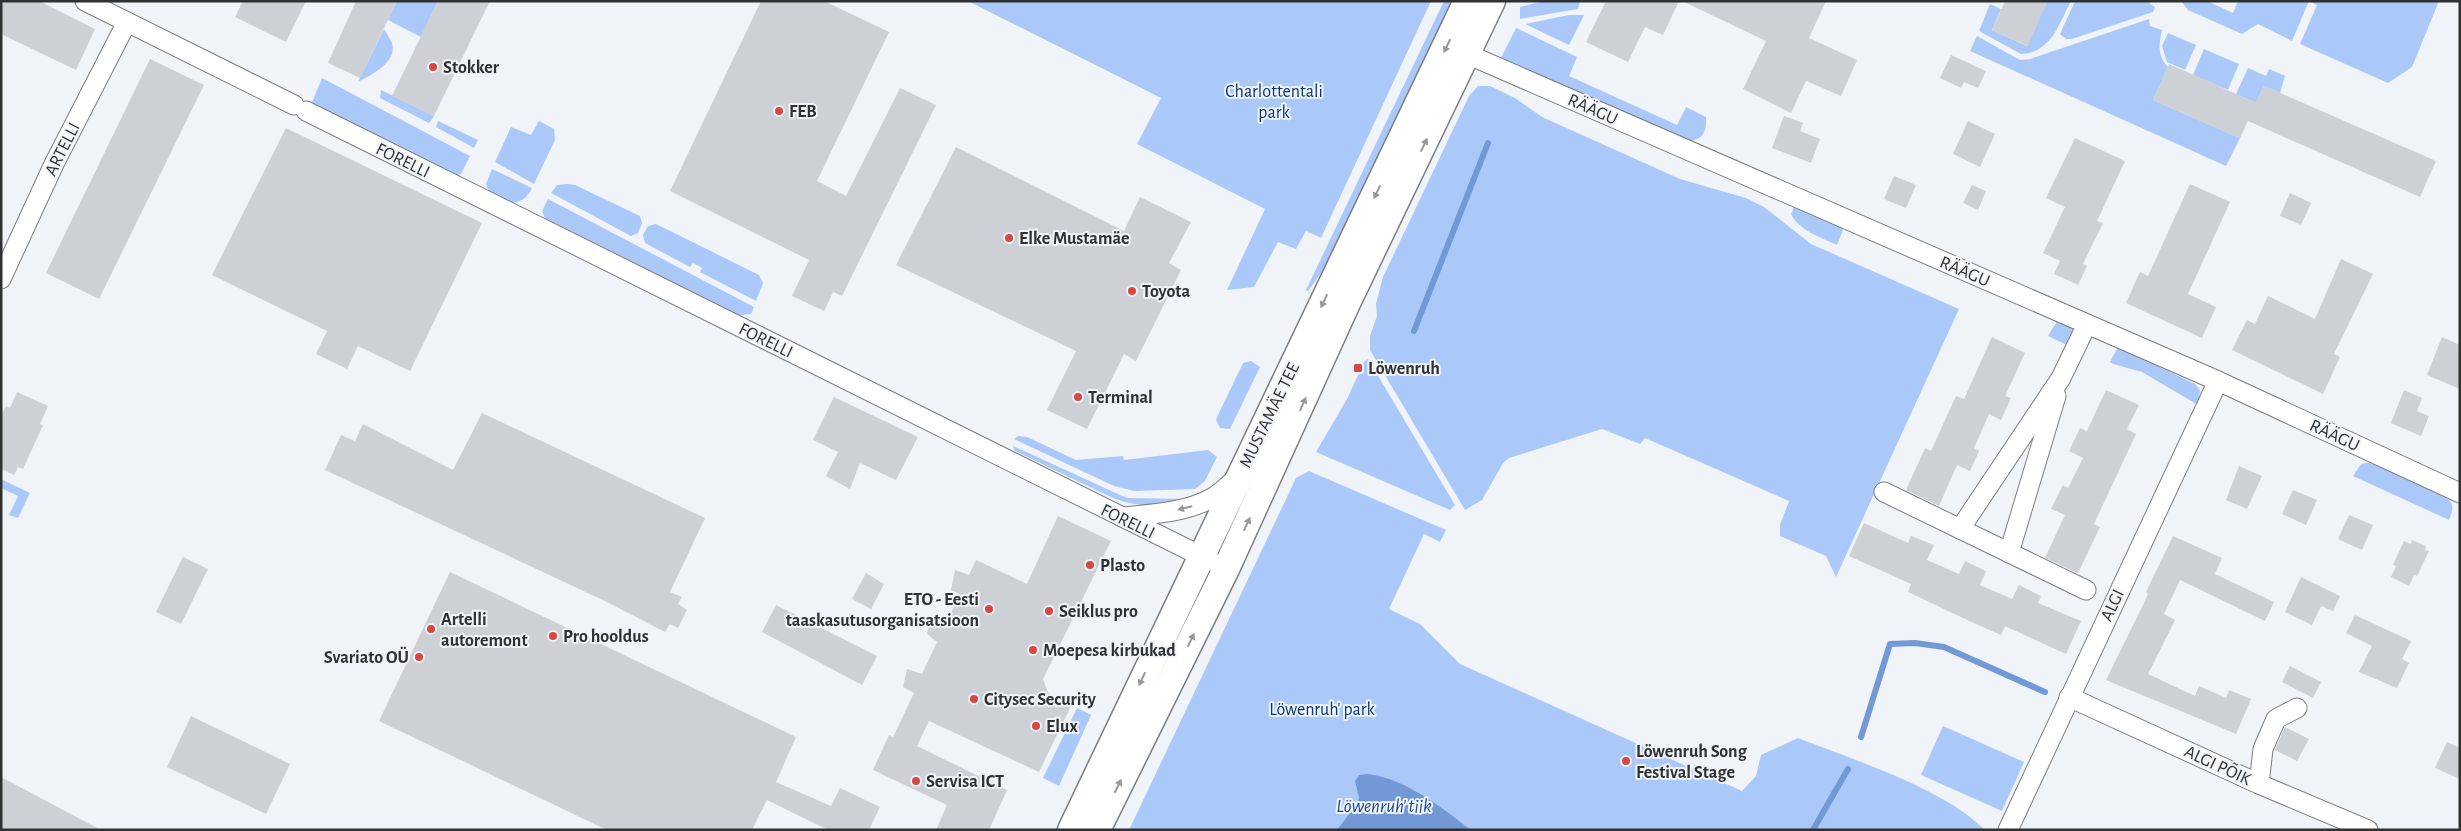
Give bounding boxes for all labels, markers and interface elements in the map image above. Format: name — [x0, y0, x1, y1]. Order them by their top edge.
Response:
one-way arrow — [1443, 39, 1451, 53]
place label: Stokker — [443, 59, 500, 77]
marker: Stokker — [427, 61, 439, 73]
park label: Charlottentali park — [1225, 83, 1323, 122]
street label: RÄÄGU — [1565, 89, 1621, 129]
place label: FEB — [789, 103, 817, 121]
marker: FEB — [773, 105, 785, 117]
street label: ARTELLI — [42, 120, 84, 179]
one-way arrow — [1420, 138, 1428, 152]
street label: FORELLI — [373, 140, 432, 182]
one-way arrow — [1373, 185, 1381, 199]
place label: Elke Mustamäe — [1019, 230, 1130, 248]
marker: Elke Mustamäe — [1003, 232, 1015, 244]
street label: RÄÄGU — [1937, 252, 1993, 290]
place label: Toyota — [1142, 283, 1190, 301]
marker: Toyota — [1126, 285, 1138, 297]
one-way arrow — [1320, 294, 1328, 308]
street label: FORELLI — [736, 320, 795, 362]
street label: MUSTAMÄE TEE — [1235, 359, 1303, 471]
place label: Löwenruh — [1368, 360, 1440, 378]
marker: Löwenruh — [1352, 362, 1364, 374]
place label: Terminal — [1088, 389, 1153, 407]
marker: Terminal — [1072, 391, 1084, 403]
one-way arrow — [1299, 397, 1307, 411]
street label: RÄÄGU — [2307, 415, 2363, 455]
street label: FORELLI — [1098, 501, 1157, 543]
one-way arrow — [1177, 504, 1192, 512]
one-way arrow — [1243, 517, 1251, 531]
place label: Plasto — [1100, 557, 1145, 575]
marker: Plasto — [1084, 559, 1096, 571]
street label: ALGI — [2098, 587, 2128, 624]
place label: ETO - Eesti taaskasutusorganisatsioon — [786, 591, 979, 630]
marker: ETO - Eesti taaskasutusorganisatsioon — [983, 603, 995, 615]
place label: Seiklus pro — [1059, 603, 1138, 621]
marker: Seiklus pro — [1043, 605, 1055, 617]
place label: Artelli autoremont — [441, 611, 527, 650]
marker: Artelli autoremont — [425, 623, 437, 635]
place label: Pro hooldus — [563, 628, 649, 646]
marker: Pro hooldus — [547, 630, 559, 642]
one-way arrow — [1186, 633, 1195, 648]
place label: Moepesa kirbukad — [1043, 642, 1176, 660]
marker: Moepesa kirbukad — [1027, 644, 1039, 656]
place label: Svariato OÜ — [324, 646, 409, 667]
marker: Svariato OÜ — [413, 651, 425, 663]
one-way arrow — [1138, 672, 1146, 686]
place label: Citysec Security — [984, 691, 1097, 709]
marker: Citysec Security — [968, 693, 980, 705]
park label: Löwenruh' park — [1269, 701, 1376, 719]
place label: Elux — [1046, 718, 1078, 736]
marker: Elux — [1030, 720, 1042, 732]
street label: ALGI PÕIK — [2181, 740, 2255, 789]
place label: Löwenruh Song Festival Stage — [1636, 743, 1748, 782]
marker: Löwenruh Song Festival Stage — [1620, 755, 1632, 767]
place label: Servisa ICT — [926, 773, 1004, 791]
marker: Servisa ICT — [910, 775, 922, 787]
one-way arrow — [1115, 779, 1123, 793]
water label: Löwenruh' tiik — [1336, 797, 1432, 816]

